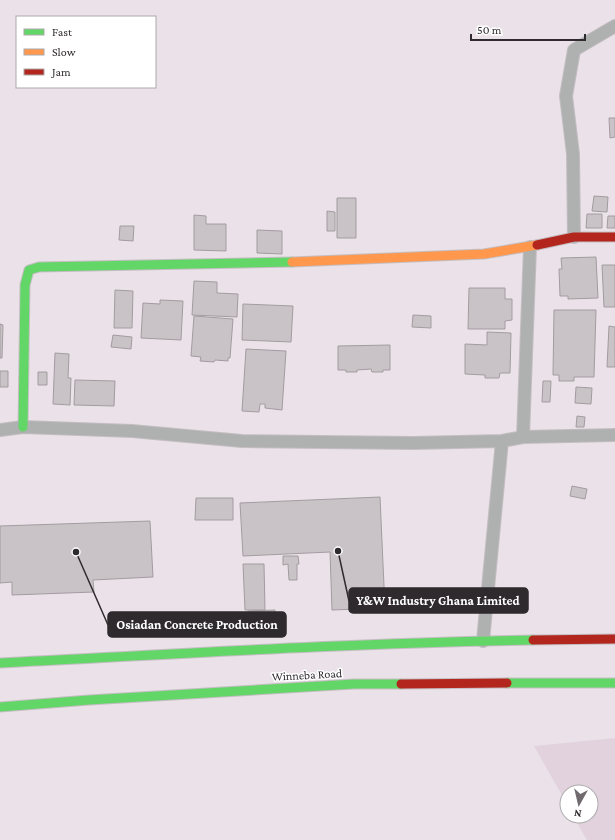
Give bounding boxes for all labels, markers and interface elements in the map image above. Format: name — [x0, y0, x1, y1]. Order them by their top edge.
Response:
legend — [16, 16, 156, 88]
scale bar — [471, 16, 585, 42]
text: 50 m — [477, 23, 502, 37]
text: Fast — [52, 25, 73, 39]
text: Slow — [52, 45, 76, 59]
text: Jam — [51, 65, 71, 79]
callout: Y&W Industry Ghana Limited — [349, 588, 528, 613]
text: Y&W Industry Ghana Limited — [356, 593, 520, 608]
callout: Osiadan Concrete Production — [108, 612, 286, 637]
text: Osiadan Concrete Production — [116, 617, 278, 632]
street label: Winneba Road — [271, 666, 343, 684]
north arrow — [559, 784, 599, 824]
text: N — [573, 807, 582, 820]

